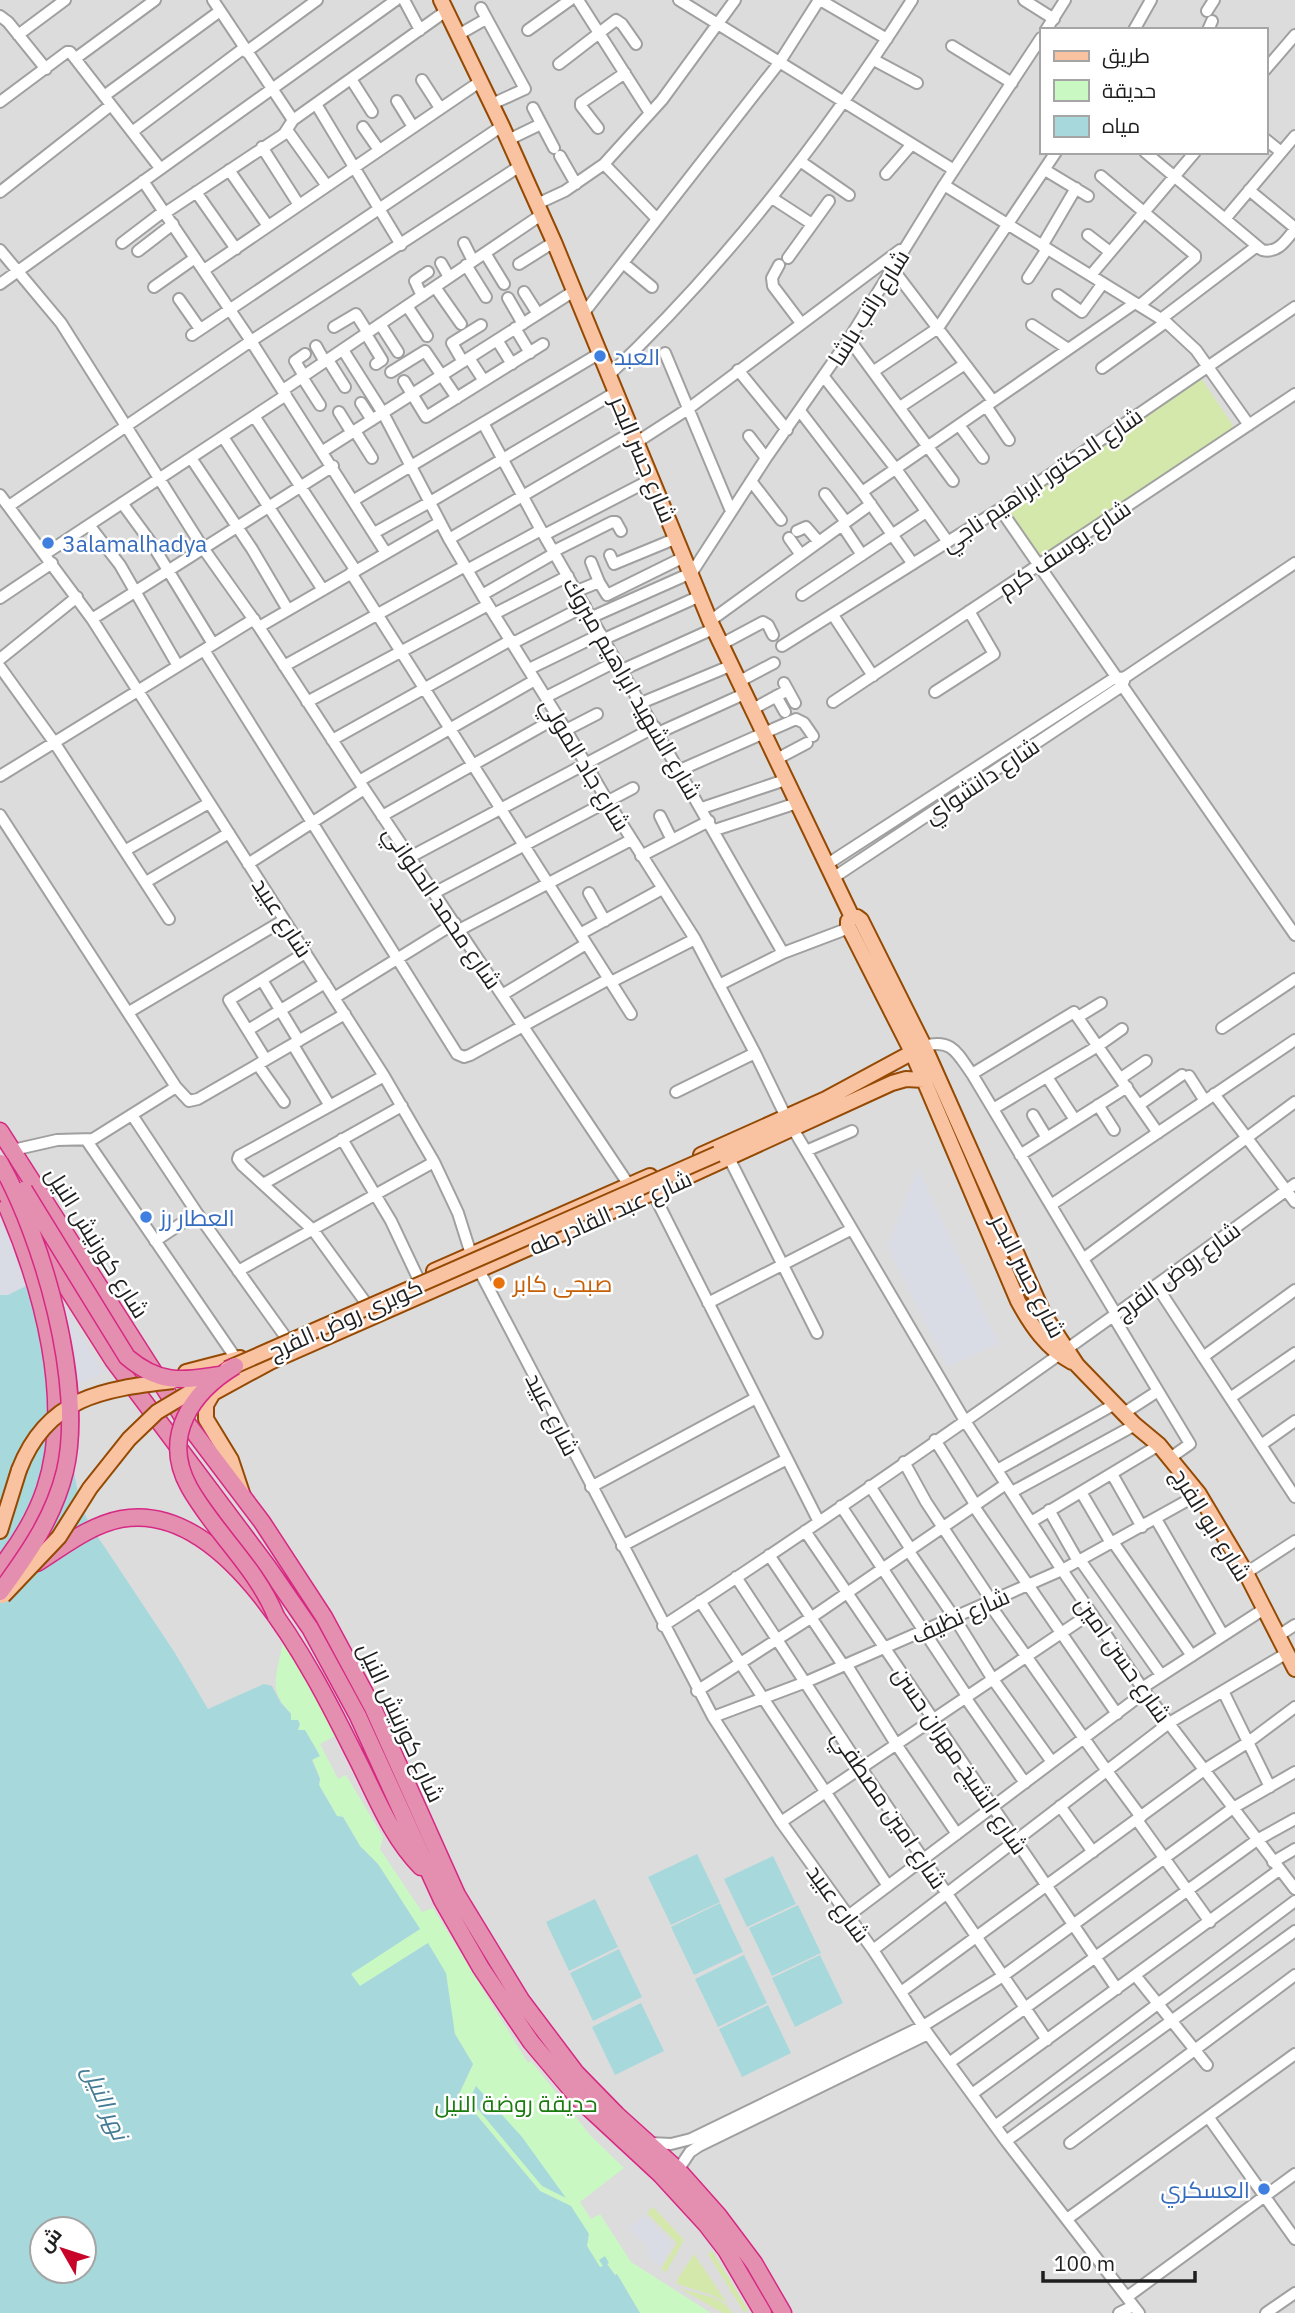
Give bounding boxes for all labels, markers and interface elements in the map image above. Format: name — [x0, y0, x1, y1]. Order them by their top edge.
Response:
legend — [1040, 28, 1267, 154]
text: طريق — [1102, 41, 1150, 69]
text: حديقة — [1102, 76, 1156, 104]
text: مياه — [1102, 111, 1140, 139]
street label: شارع راتب باشا — [820, 243, 917, 372]
place label: العبد — [614, 341, 660, 371]
marker: العبد — [592, 348, 608, 364]
street label: شارع جسر البحر — [601, 389, 684, 528]
street label: شارع الدكتور ابراهيم ناجي — [934, 400, 1150, 561]
street label: شارع يوسف كرم — [992, 493, 1137, 605]
place label: 3alamalhadya — [62, 528, 207, 558]
marker: 3alamalhadya — [40, 535, 56, 551]
street label: شارع الشهيد ابراهيم مبروك — [555, 571, 709, 806]
street label: شارع جاد المولي — [531, 692, 638, 838]
street label: شارع دانشواي — [917, 730, 1047, 833]
street label: شارع محمد الحلواني — [374, 819, 509, 997]
street label: شارع عبيد — [244, 871, 320, 964]
street label: شارع كورنيش النيل — [38, 1161, 157, 1324]
street label: شارع عبد القادر طه — [524, 1163, 697, 1263]
place label: العطار رز — [158, 1202, 235, 1232]
street label: شارع جسر البحر — [982, 1207, 1073, 1344]
marker: العطار رز — [138, 1209, 154, 1225]
street label: شارع روض الفرج — [1108, 1214, 1247, 1327]
place label: صبحى كابر — [511, 1268, 612, 1298]
street label: كوبرى روض الفرج — [263, 1271, 428, 1367]
marker: صبحى كابر — [491, 1275, 507, 1291]
street label: شارع عبيد — [518, 1367, 587, 1462]
street label: شارع ابو الفرج — [1164, 1462, 1259, 1587]
street label: شارع نظيف — [906, 1580, 1015, 1652]
street label: شارع حسن امين — [1068, 1590, 1179, 1729]
street label: شارع كورنيش النيل — [350, 1637, 452, 1808]
street label: شارع الشيخ مهران حسن — [885, 1660, 1035, 1861]
street label: شارع امين مصطفي — [822, 1724, 954, 1897]
street label: شارع عبيد — [799, 1858, 877, 1949]
water label: نهر النيل — [75, 2059, 138, 2147]
park label: حديقة روضة النيل — [435, 2088, 597, 2118]
place label: العسكري — [1160, 2174, 1250, 2208]
marker: العسكري — [1256, 2181, 1272, 2197]
north arrow — [28, 2215, 98, 2285]
text: ش — [33, 2222, 67, 2256]
scale bar — [1043, 2240, 1195, 2284]
text: 100 m — [1054, 2249, 1115, 2277]

